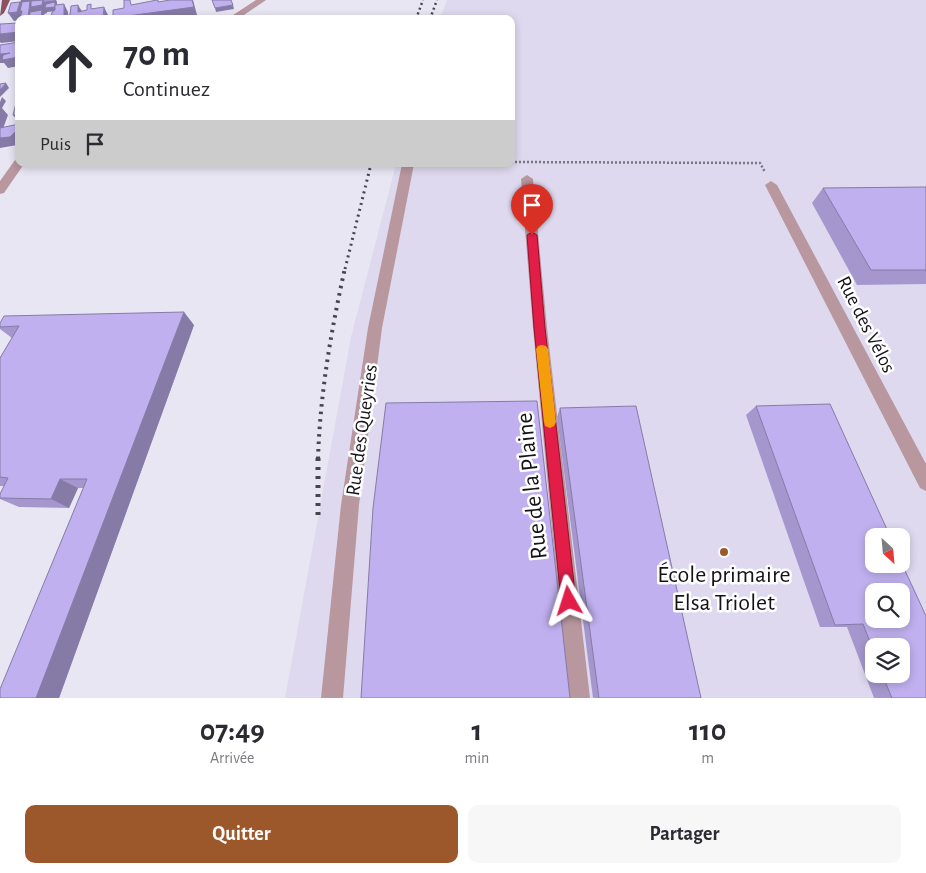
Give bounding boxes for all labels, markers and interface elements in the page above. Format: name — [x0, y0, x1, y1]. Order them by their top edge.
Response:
icon: ahead — [40, 35, 105, 100]
text: 70 m — [123, 37, 190, 72]
text: Continuez — [123, 78, 210, 100]
icon: arrive — [81, 130, 109, 158]
text: Puis — [40, 135, 71, 154]
pin — [511, 184, 553, 235]
icon: arrive — [518, 191, 546, 219]
street label: Rue des Vélos — [833, 273, 899, 376]
street label: Rue des Queyries — [343, 363, 381, 497]
street label: Rue de la Plaine — [512, 411, 552, 560]
north arrow — [865, 528, 910, 572]
map controls — [865, 528, 910, 683]
marker: École primaire Elsa Triolet — [718, 546, 730, 558]
place label: École primaire Elsa Triolet — [657, 561, 791, 615]
position arrow — [542, 574, 594, 626]
button: search — [865, 583, 910, 628]
button: layers — [865, 638, 910, 683]
text: 07:49 — [200, 716, 265, 746]
text: 1 — [471, 716, 482, 746]
text: 110 — [689, 716, 726, 746]
text: Arrivée — [210, 750, 255, 766]
text: min — [464, 750, 489, 766]
text: m — [701, 750, 714, 766]
button: Quitter — [25, 805, 458, 863]
button: Partager — [468, 805, 901, 863]

